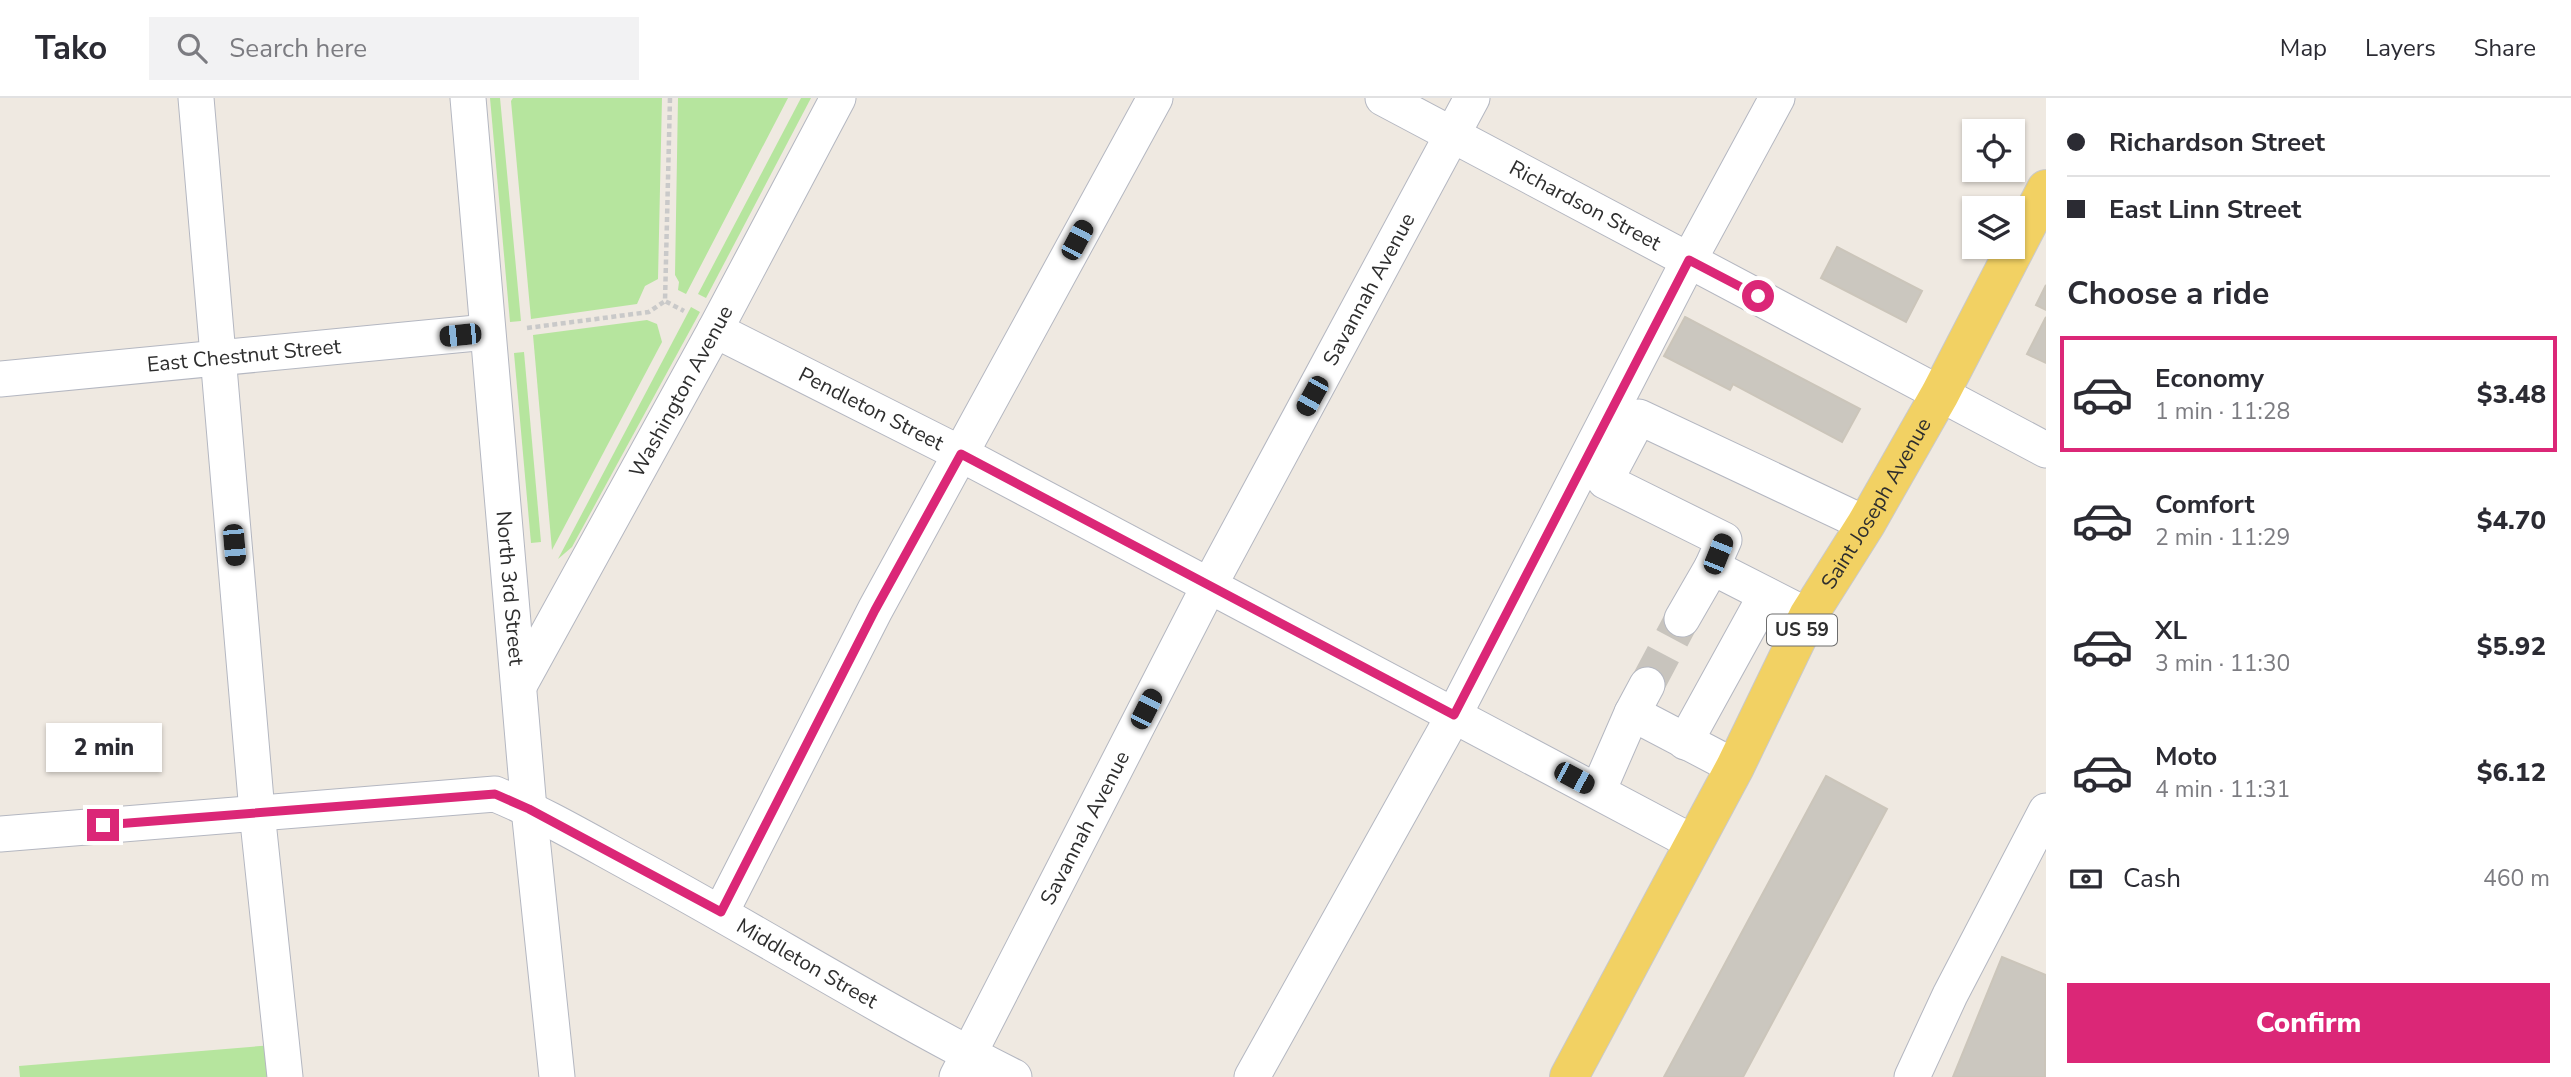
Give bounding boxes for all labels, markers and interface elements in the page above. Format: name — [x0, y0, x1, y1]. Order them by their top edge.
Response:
search box — [149, 17, 639, 80]
text: Tako — [35, 26, 107, 71]
icon: search — [173, 29, 211, 67]
text: Search here — [229, 31, 367, 66]
text: Map — [2280, 32, 2327, 64]
text: Layers — [2365, 32, 2436, 64]
text: Share — [2474, 32, 2536, 64]
map controls — [1962, 119, 2025, 259]
button: locate — [1962, 119, 2025, 182]
text: Richardson Street — [2109, 125, 2325, 160]
street label: Richardson Street — [1505, 154, 1667, 257]
text: East Linn Street — [2109, 192, 2301, 227]
button: layers — [1962, 196, 2025, 259]
street label: Savannah Avenue — [1316, 208, 1421, 371]
car — [1058, 217, 1097, 263]
text: Choose a ride — [2067, 272, 2269, 315]
route start — [1742, 280, 1774, 312]
street label: Washington Avenue — [623, 301, 739, 482]
car — [439, 322, 482, 348]
street label: East Chestnut Street — [146, 332, 343, 379]
street label: Pendleton Street — [794, 360, 949, 457]
text: Economy — [2155, 361, 2264, 396]
icon: car — [2071, 363, 2134, 426]
car — [1293, 373, 1332, 419]
text: $3.48 — [2477, 377, 2546, 412]
text: 1 min · 11:28 — [2155, 396, 2290, 427]
street label: Saint Joseph Avenue — [1814, 413, 1938, 594]
text: Comfort — [2155, 487, 2255, 522]
icon: car — [2071, 489, 2134, 552]
text: $4.70 — [2477, 503, 2546, 538]
street label: North 3rd Street — [489, 510, 531, 667]
text: 2 min · 11:29 — [2155, 522, 2290, 553]
car — [222, 523, 247, 567]
car — [1701, 531, 1736, 577]
text: XL — [2155, 613, 2187, 648]
road number: US 59 — [1767, 614, 1837, 646]
icon: car — [2071, 615, 2134, 678]
text: $5.92 — [2477, 629, 2546, 664]
text: 3 min · 11:30 — [2155, 648, 2290, 679]
car — [1128, 686, 1165, 732]
callout: 2 min — [45, 724, 161, 772]
text: 2 min — [74, 732, 134, 763]
text: Moto — [2155, 739, 2217, 774]
icon: car — [2071, 741, 2134, 804]
street label: Savannah Avenue — [1034, 746, 1136, 910]
text: $6.12 — [2477, 755, 2546, 790]
car — [1551, 759, 1598, 797]
text: 4 min · 11:31 — [2155, 774, 2290, 805]
route end — [87, 809, 119, 841]
icon: cash — [2067, 860, 2105, 898]
text: Cash — [2123, 861, 2181, 896]
text: 460 m — [2483, 863, 2550, 894]
street label: Middleton Street — [732, 912, 883, 1015]
button: Confirm — [2067, 983, 2550, 1063]

